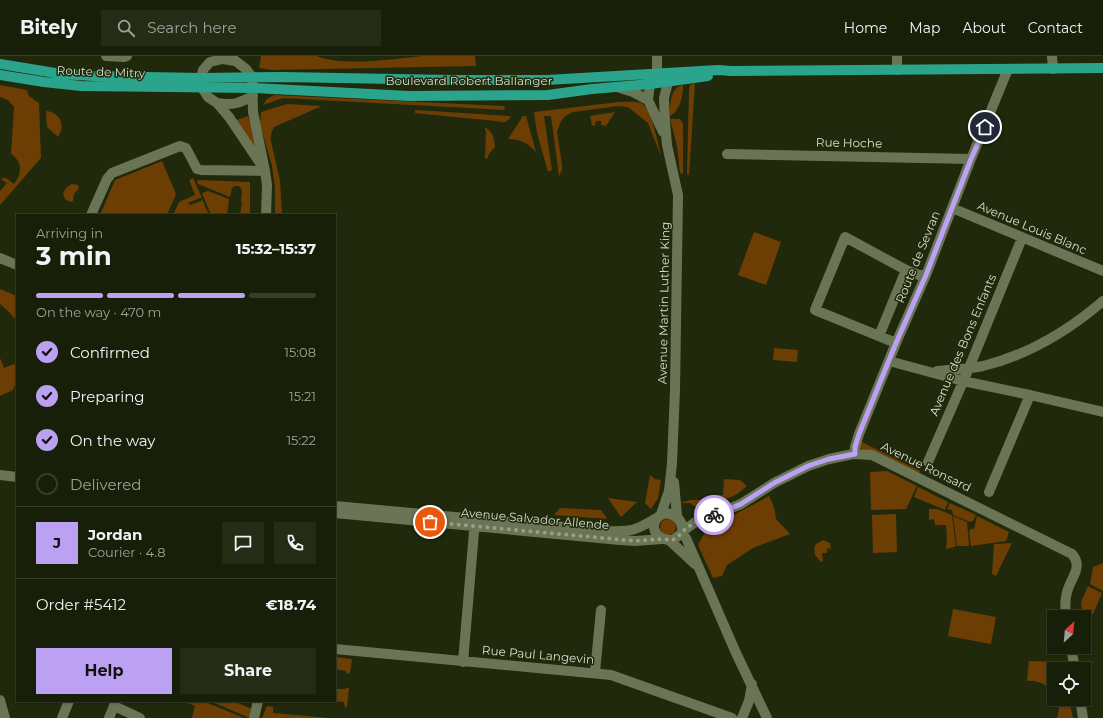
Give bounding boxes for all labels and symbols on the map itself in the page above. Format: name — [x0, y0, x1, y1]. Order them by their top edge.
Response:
street label: Route de Mitry — [57, 62, 146, 81]
street label: Boulevard Robert Ballanger — [386, 73, 553, 88]
pin — [968, 110, 1002, 144]
street label: Rue Hoche — [816, 134, 882, 151]
street label: Avenue Louis Blanc — [975, 198, 1089, 257]
street label: Route de Sevran — [892, 208, 943, 305]
street label: Avenue Martin Luther King — [655, 222, 672, 384]
street label: Avenue des Bons Enfants — [926, 272, 999, 418]
street label: Avenue Ronsard — [879, 438, 974, 495]
courier — [694, 495, 734, 535]
pin — [413, 505, 447, 539]
street label: Avenue Salvador Allende — [460, 505, 610, 532]
north arrow — [1047, 610, 1091, 654]
street label: Rue Paul Langevin — [481, 642, 595, 667]

